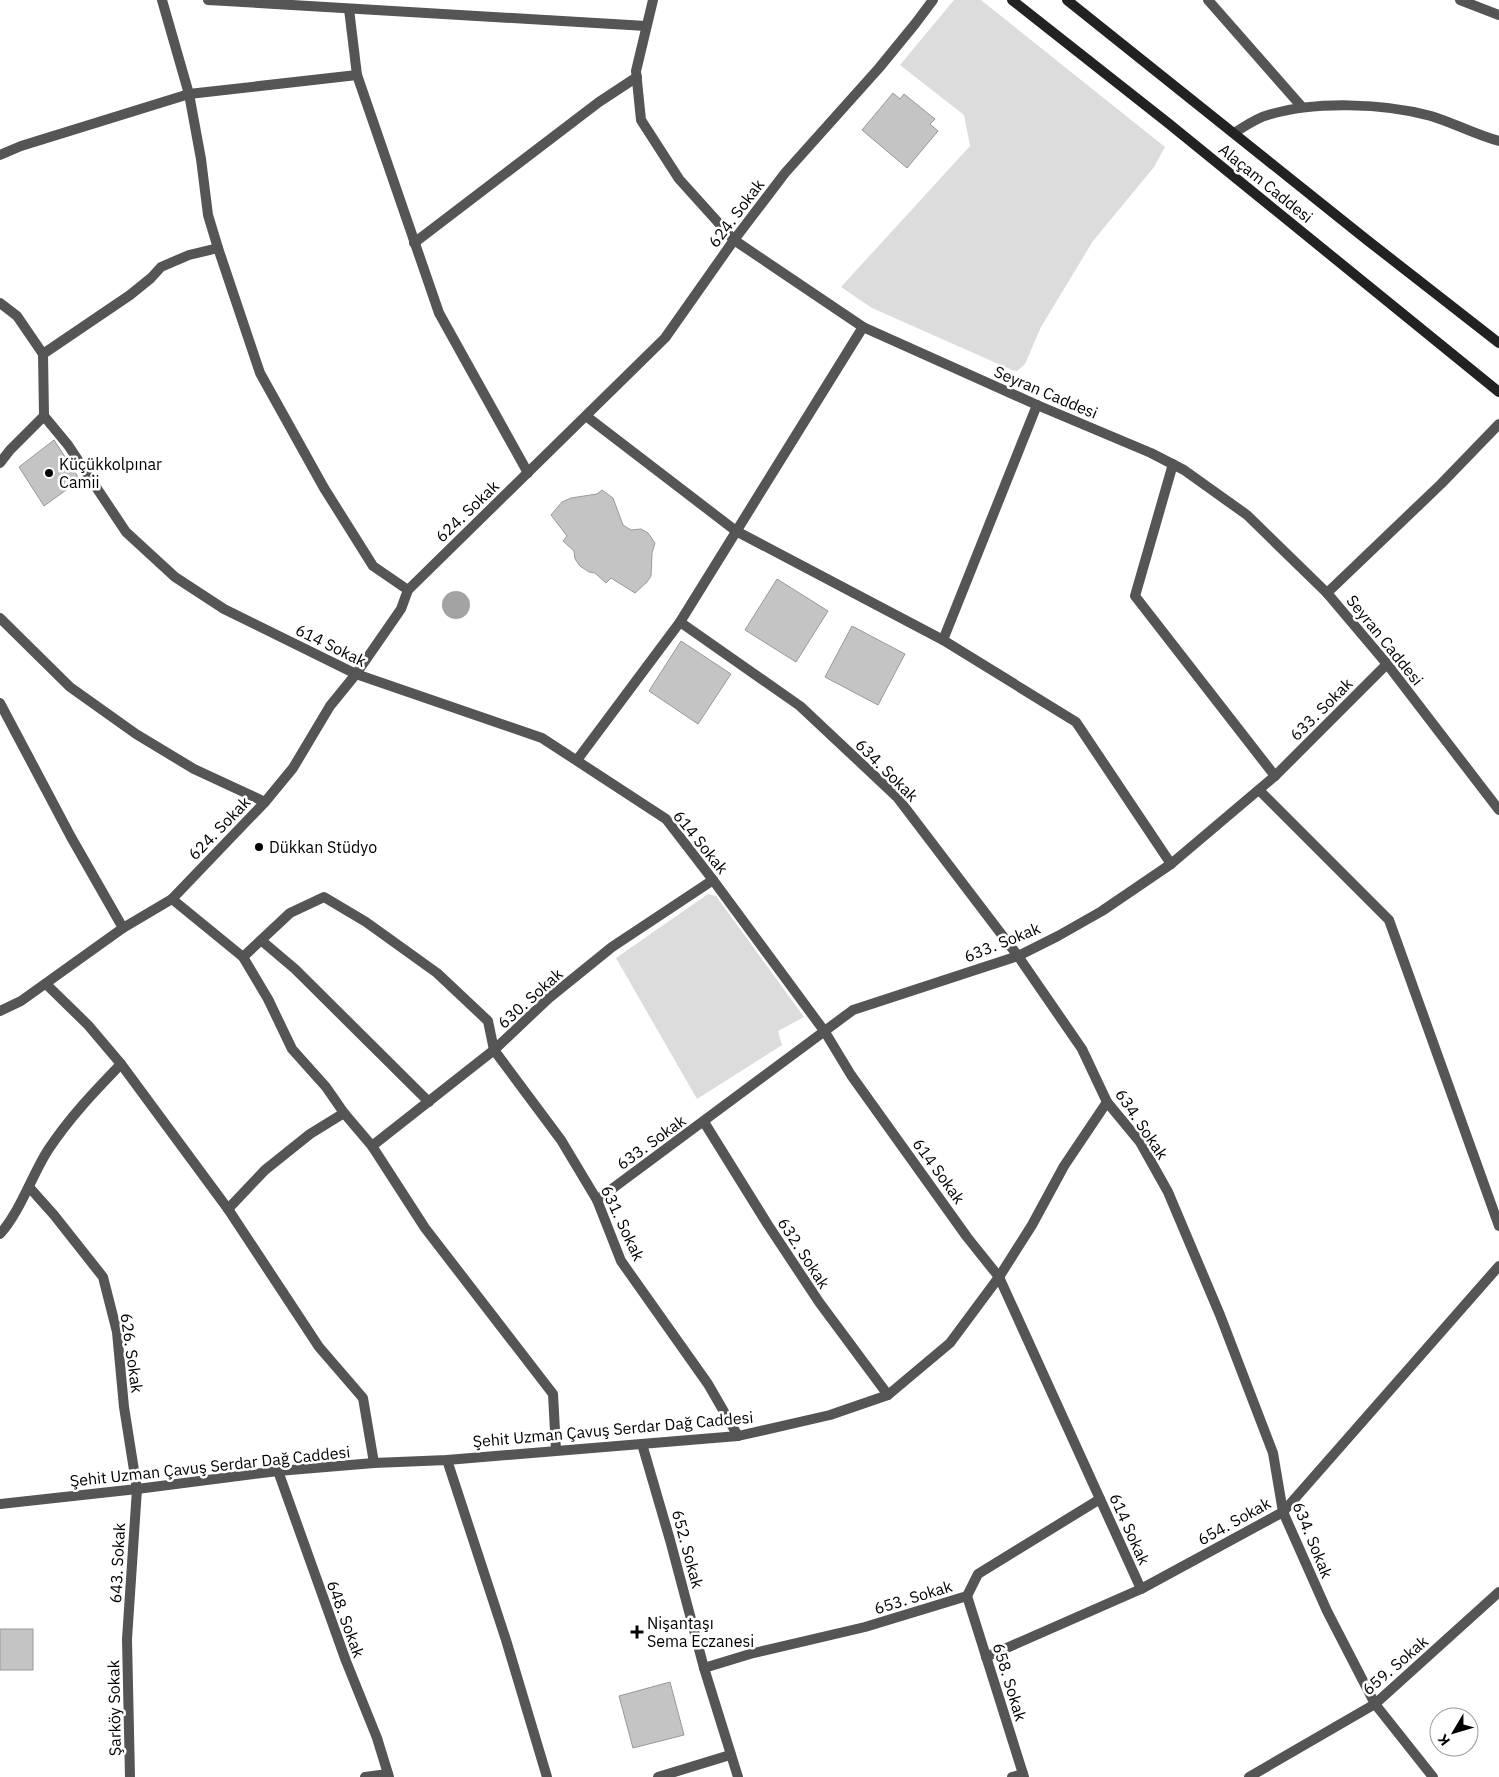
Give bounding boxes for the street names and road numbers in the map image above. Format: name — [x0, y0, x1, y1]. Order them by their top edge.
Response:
street label: Alaçam Caddesi — [1215, 139, 1317, 227]
street label: 624. Sokak — [704, 174, 769, 251]
street label: Seyran Caddesi — [991, 361, 1101, 423]
street label: 624. Sokak — [431, 475, 503, 546]
street label: Seyran Caddesi — [1342, 591, 1428, 689]
street label: 614 Sokak — [292, 619, 370, 671]
street label: 633. Sokak — [1285, 673, 1357, 745]
street label: 634. Sokak — [851, 734, 923, 806]
street label: 624. Sokak — [184, 792, 255, 864]
street label: 614 Sokak — [669, 806, 733, 878]
street label: 633. Sokak — [961, 917, 1044, 966]
street label: 630. Sokak — [493, 963, 567, 1032]
street label: 634. Sokak — [1111, 1085, 1173, 1163]
street label: 633. Sokak — [613, 1110, 690, 1174]
street label: 614 Sokak — [909, 1134, 970, 1208]
street label: 631. Sokak — [597, 1182, 649, 1264]
street label: 632. Sokak — [774, 1214, 835, 1293]
street label: 626. Sokak — [116, 1312, 148, 1395]
street label: Şehit Uzman Çavuş Serdar Dağ Caddesi — [472, 1407, 754, 1451]
street label: Şehit Uzman Çavuş Serdar Dağ Caddesi — [69, 1441, 351, 1491]
street label: 614 Sokak — [1105, 1490, 1155, 1568]
street label: 654. Sokak — [1194, 1492, 1275, 1549]
street label: 634. Sokak — [1289, 1499, 1338, 1582]
street label: 652. Sokak — [668, 1508, 708, 1591]
street label: 643. Sokak — [105, 1522, 129, 1604]
street label: 653. Sokak — [872, 1576, 955, 1618]
street label: 648. Sokak — [323, 1578, 369, 1661]
street label: 659. Sokak — [1358, 1631, 1432, 1699]
street label: 658. Sokak — [989, 1641, 1031, 1724]
street label: Şarköy Sokak — [103, 1659, 125, 1756]

